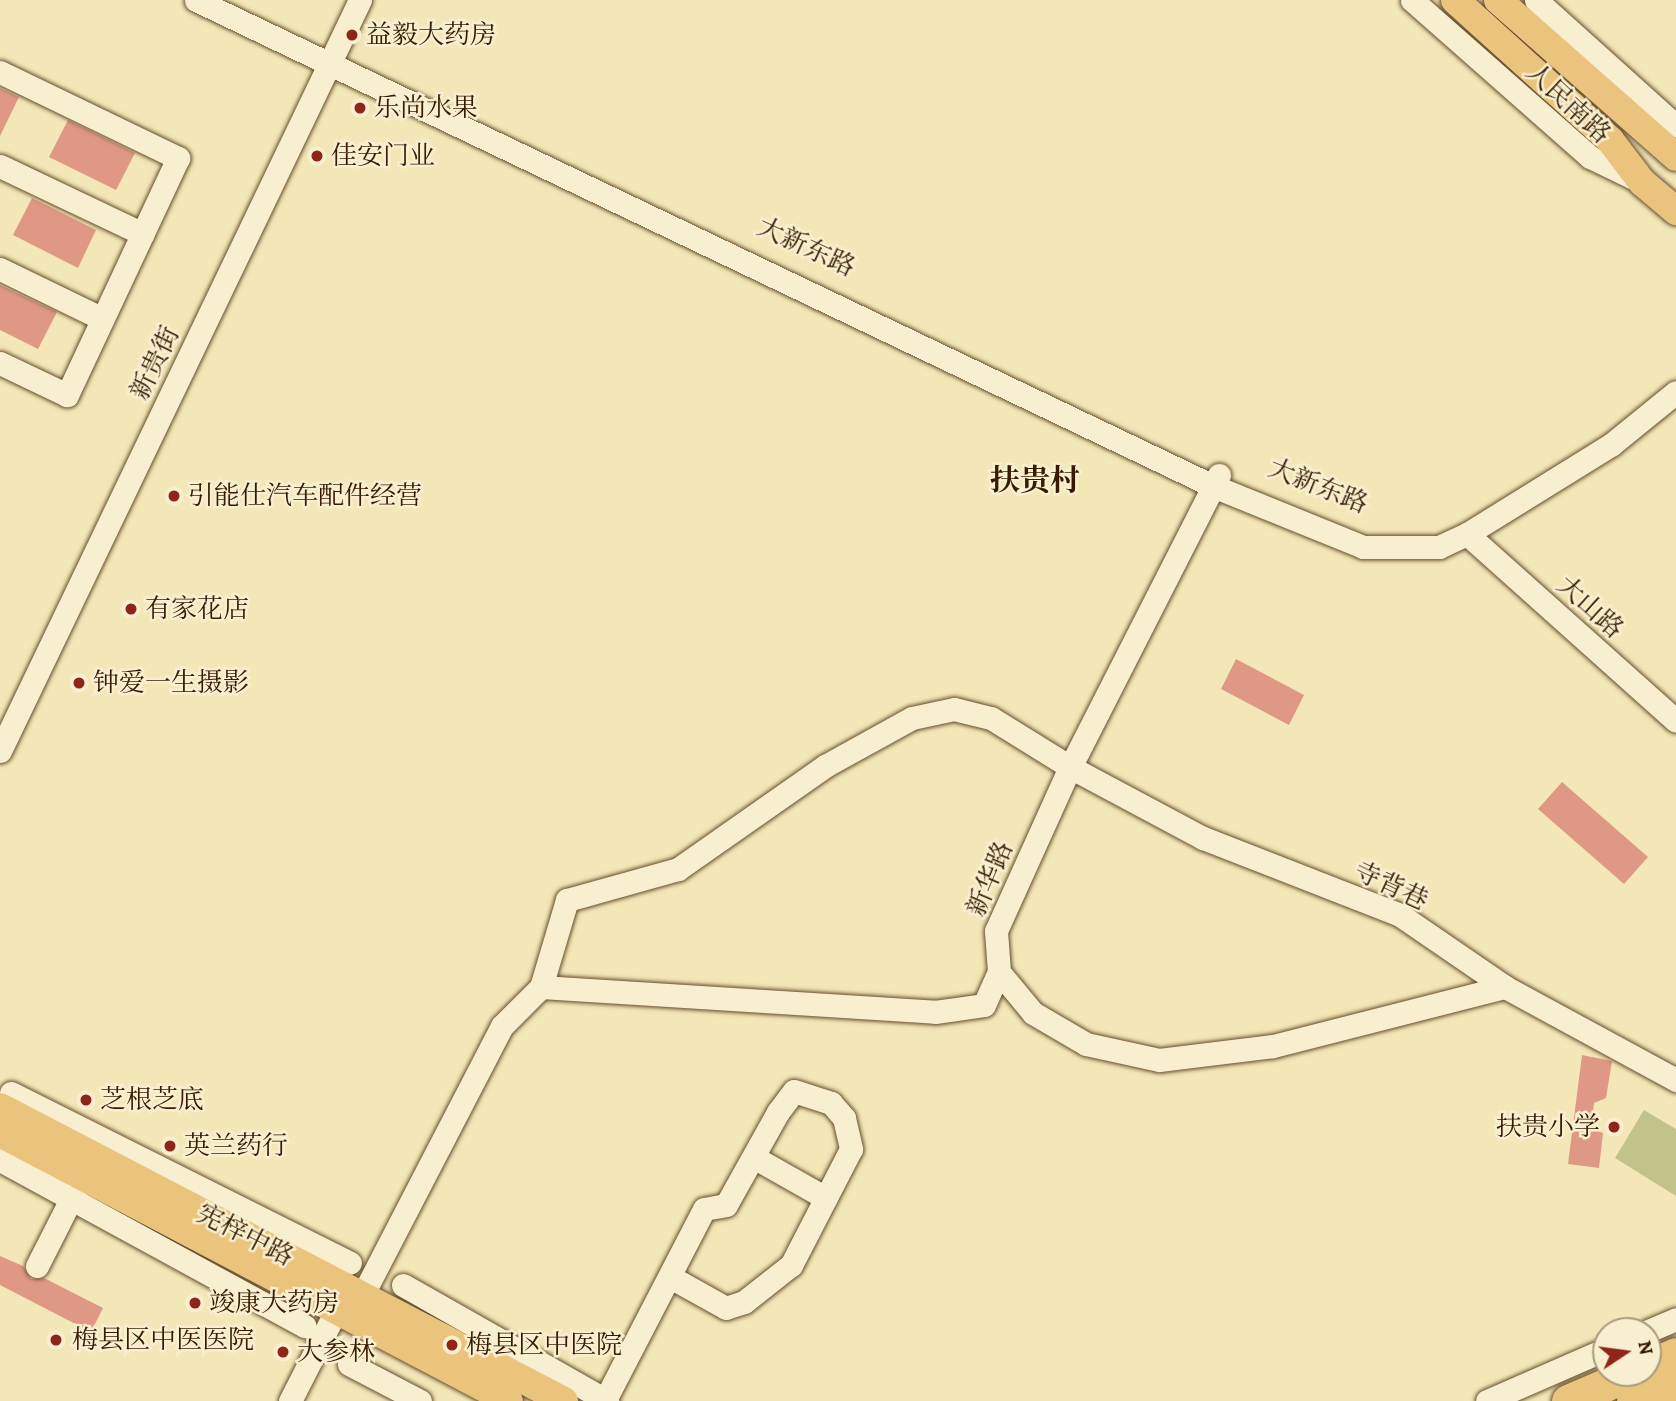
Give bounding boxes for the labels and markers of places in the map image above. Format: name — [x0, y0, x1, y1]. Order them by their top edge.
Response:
place label: 益毅大药房 — [366, 19, 496, 51]
marker: 益毅大药房 — [344, 27, 360, 43]
place label: 乐尚水果 — [374, 92, 478, 124]
marker: 乐尚水果 — [352, 100, 368, 116]
place label: 佳安门业 — [331, 140, 435, 172]
marker: 佳安门业 — [309, 148, 325, 164]
place label: 引能仕汽车配件经营 — [188, 480, 422, 512]
marker: 引能仕汽车配件经营 — [166, 488, 182, 504]
place label: 有家花店 — [145, 593, 249, 625]
marker: 有家花店 — [123, 601, 139, 617]
place label: 钟爱一生摄影 — [93, 667, 249, 699]
marker: 钟爱一生摄影 — [71, 675, 87, 691]
place label: 芝根芝底 — [100, 1084, 204, 1116]
marker: 芝根芝底 — [78, 1092, 94, 1108]
place label: 扶贵小学 — [1496, 1111, 1600, 1143]
marker: 扶贵小学 — [1606, 1119, 1622, 1135]
place label: 英兰药行 — [184, 1130, 288, 1162]
marker: 英兰药行 — [162, 1138, 178, 1154]
place label: 竣康大药房 — [209, 1287, 339, 1319]
marker: 竣康大药房 — [187, 1295, 203, 1311]
place label: 梅县区中医医院 — [72, 1324, 254, 1356]
place label: 梅县区中医院 — [466, 1329, 622, 1361]
marker: 梅县区中医医院 — [46, 1330, 66, 1350]
place label: 大参林 — [297, 1336, 375, 1368]
marker: 梅县区中医院 — [444, 1337, 460, 1353]
marker: 大参林 — [275, 1344, 291, 1360]

